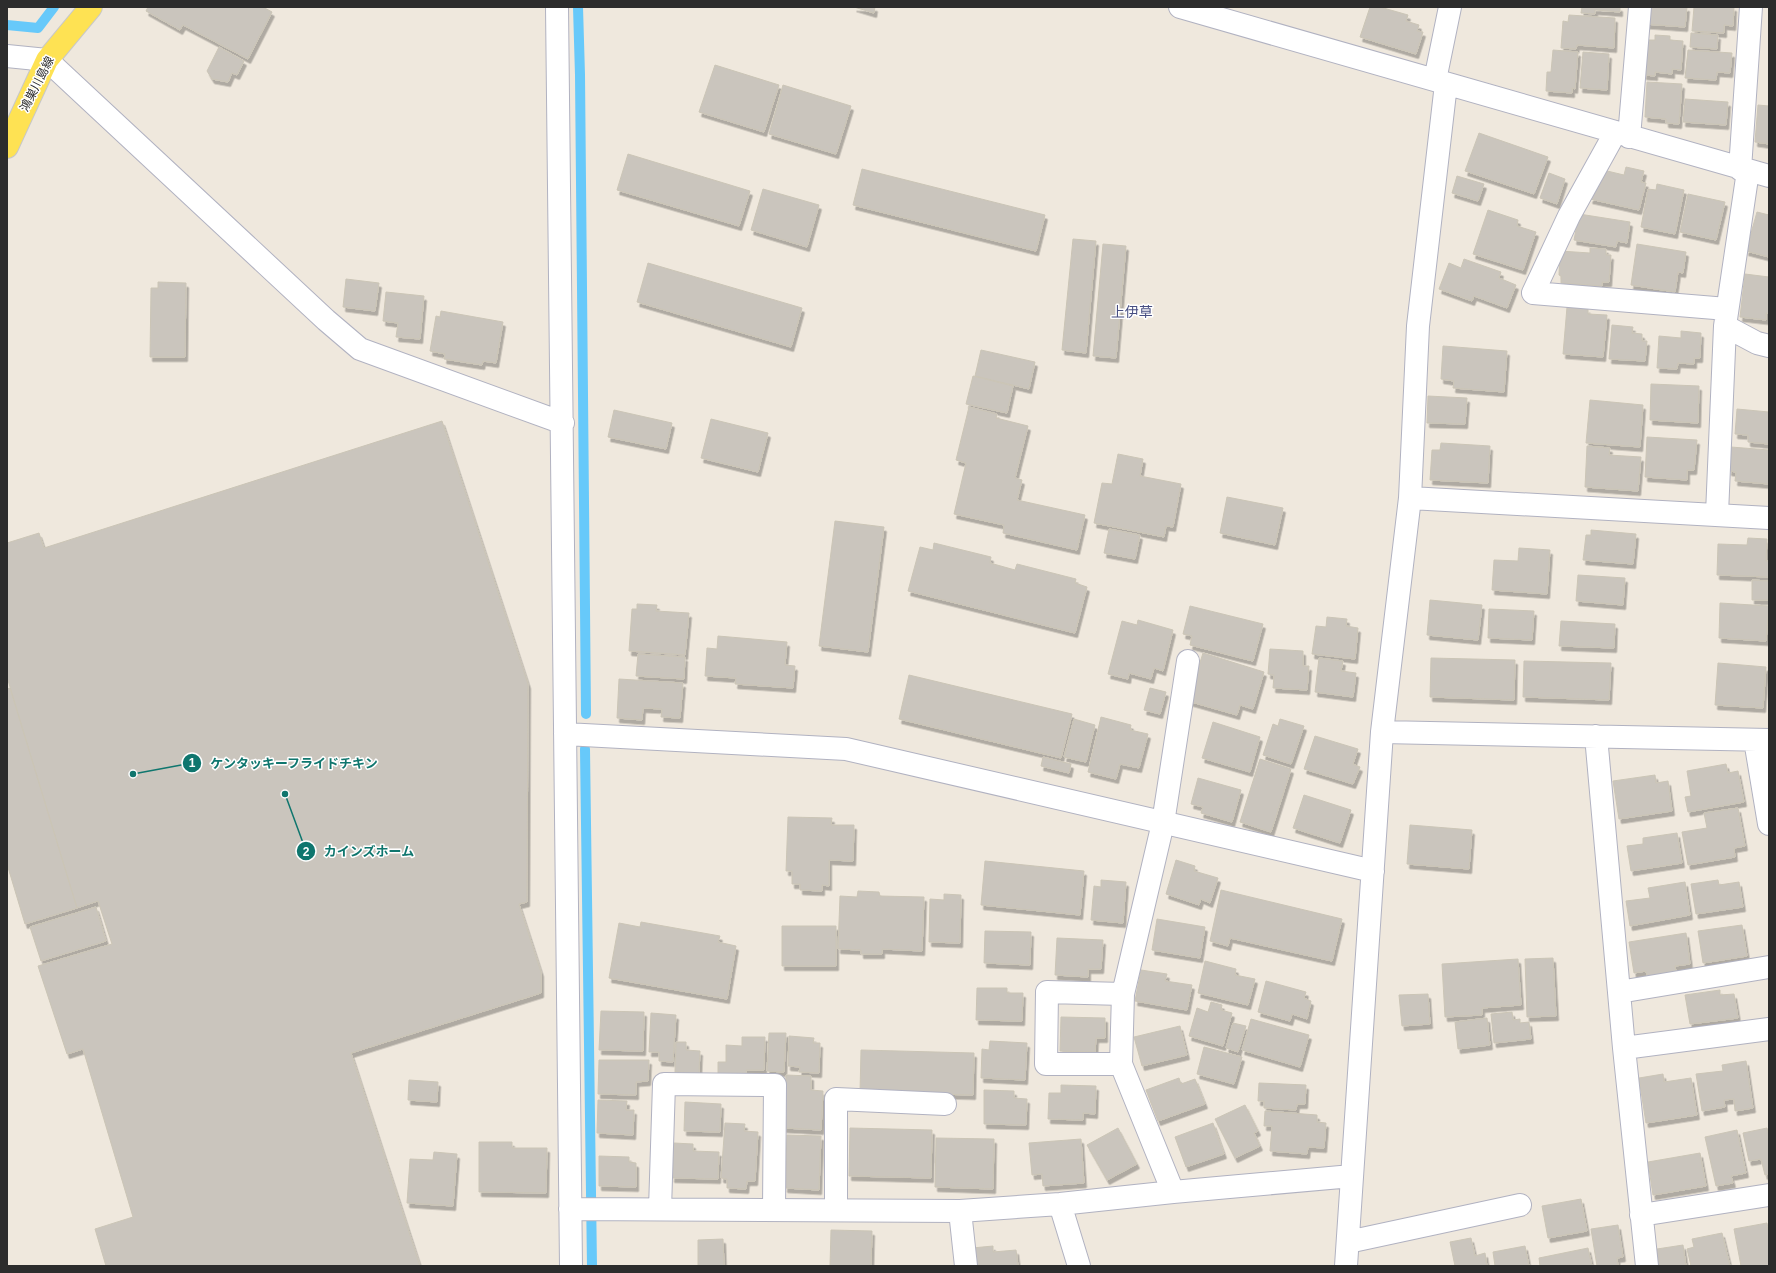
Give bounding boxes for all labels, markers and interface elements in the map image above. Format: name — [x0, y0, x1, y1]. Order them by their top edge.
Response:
street label: 鴻巣川島線 — [17, 54, 57, 114]
district label: 上伊草 — [1111, 304, 1153, 320]
callout: ケンタッキーフライドチキン — [182, 750, 387, 775]
text: 1 — [189, 756, 196, 770]
text: ケンタッキーフライドチキン — [210, 756, 378, 771]
callout: カインズホーム — [296, 839, 423, 864]
text: カインズホーム — [324, 844, 414, 859]
text: 2 — [303, 845, 310, 859]

